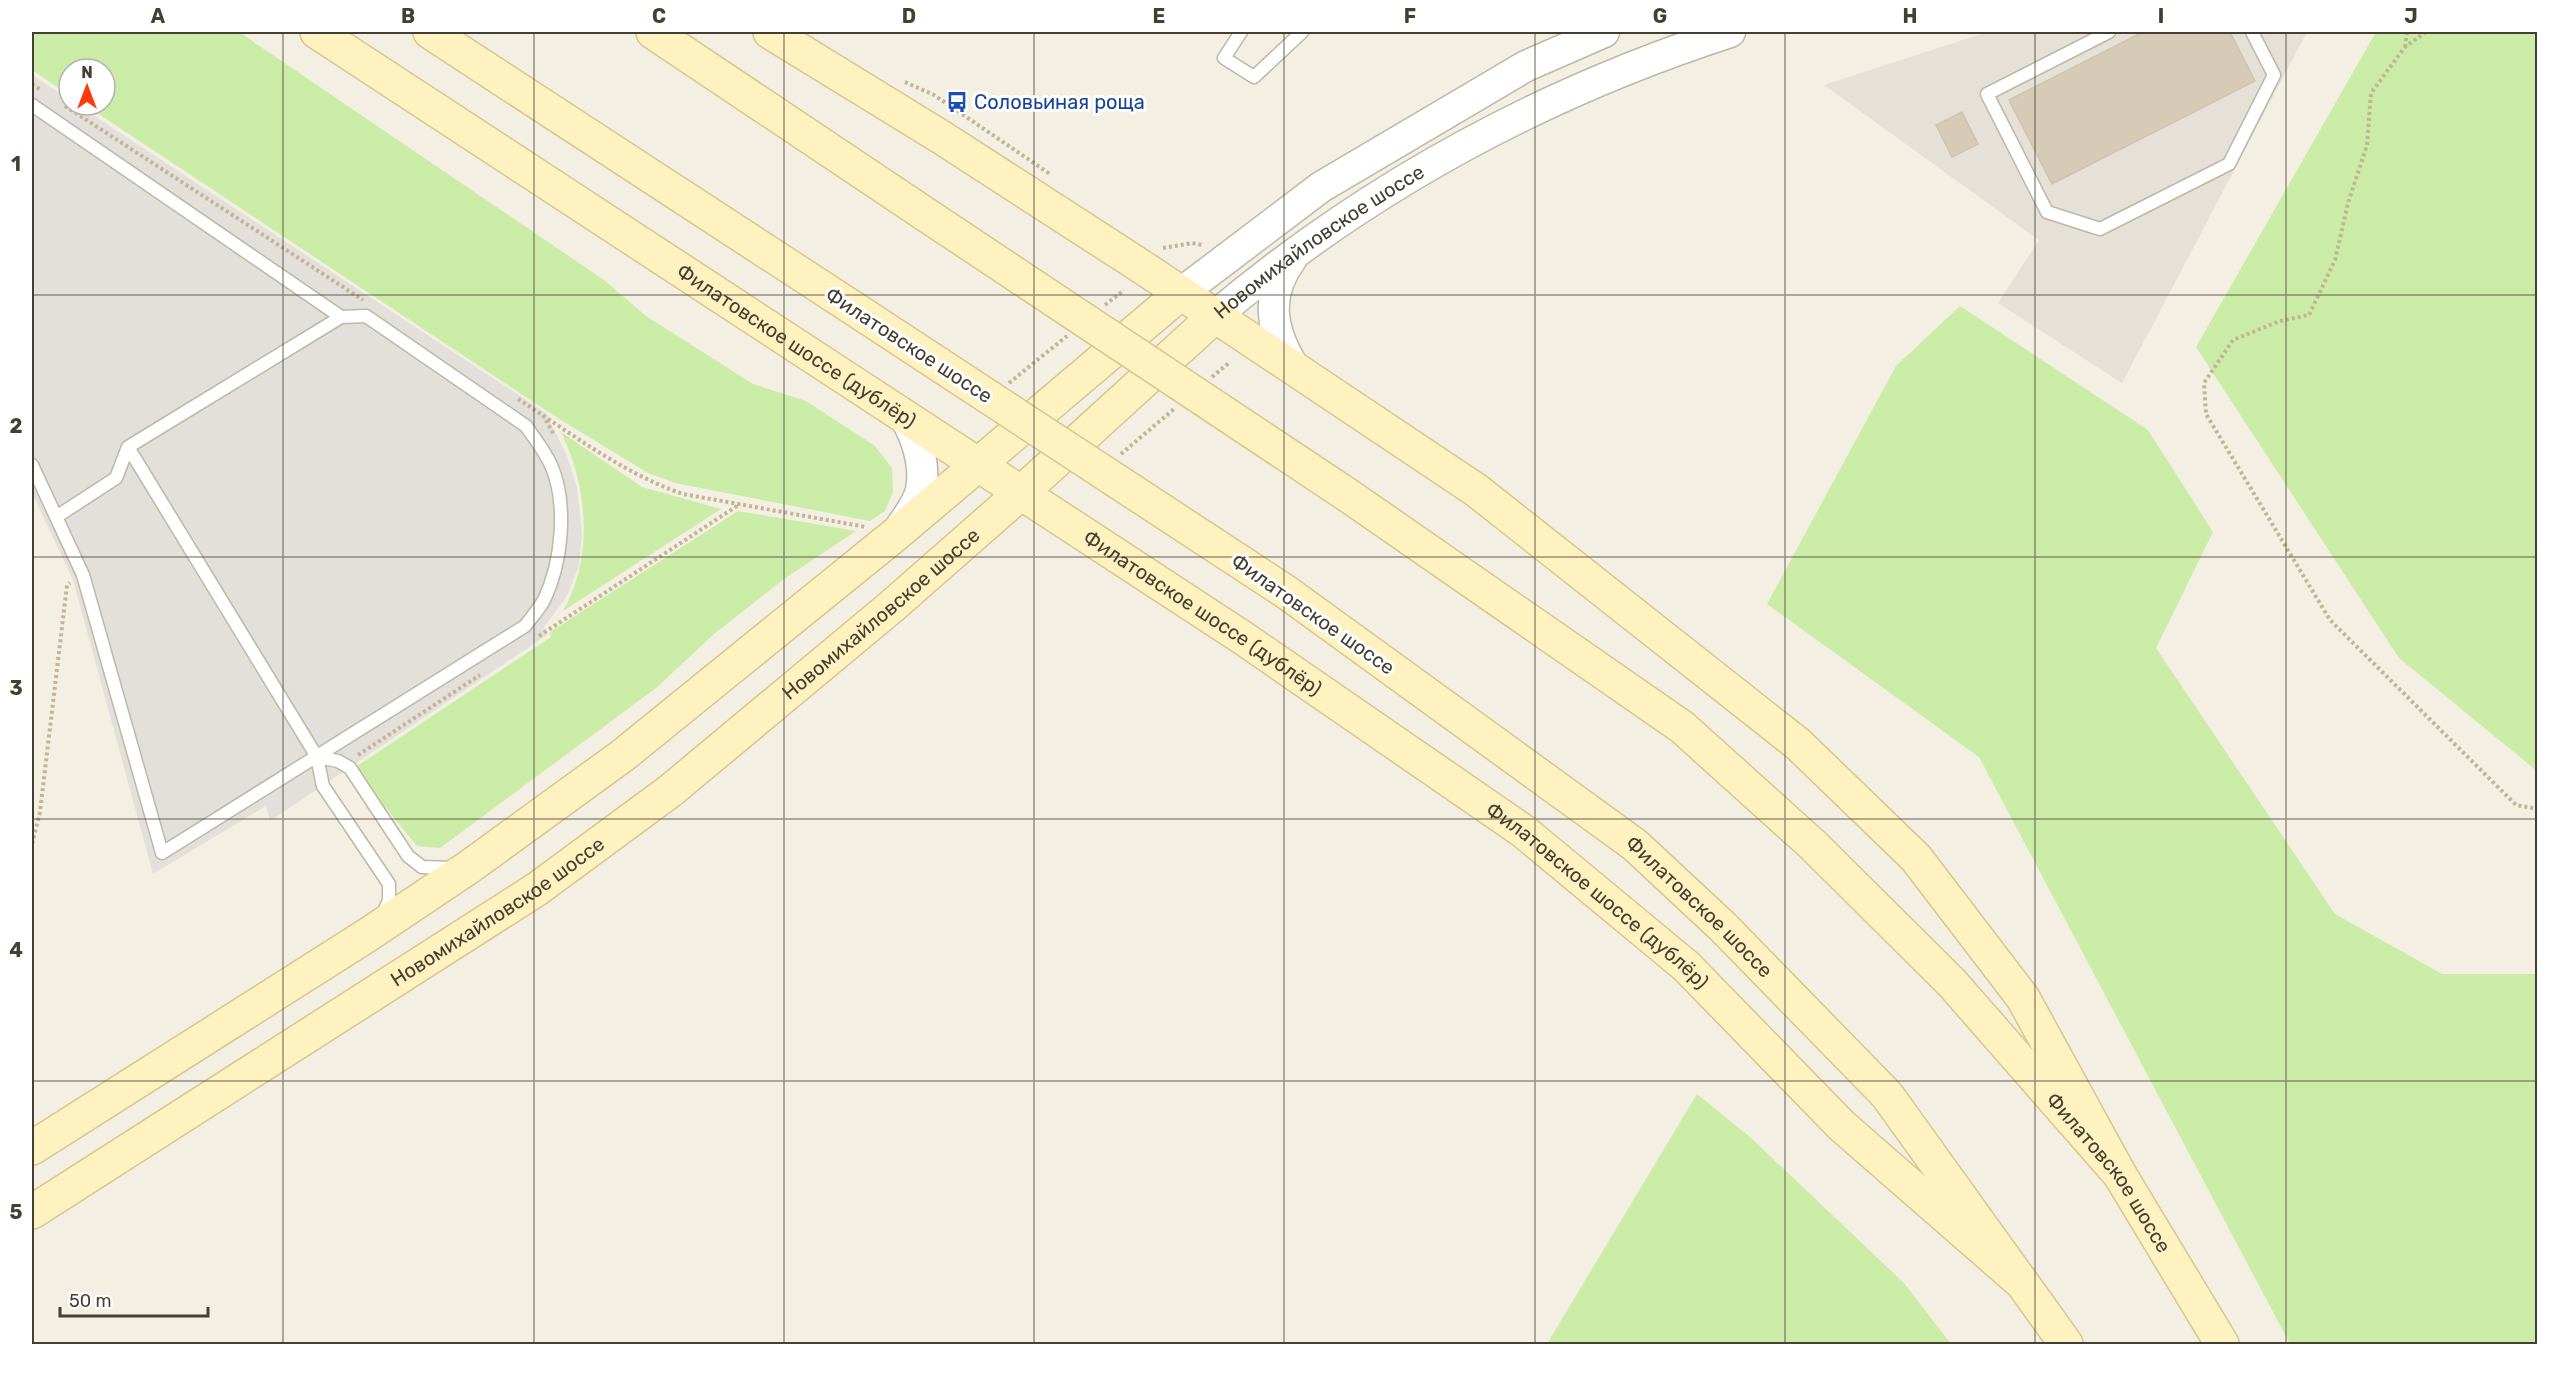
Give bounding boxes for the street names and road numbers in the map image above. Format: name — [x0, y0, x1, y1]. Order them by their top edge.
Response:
street label: Новомихайловское шоссе — [1209, 159, 1428, 324]
street label: Филатовское шоссе (дублёр) — [673, 258, 921, 432]
street label: Филатовское шоссе — [821, 282, 997, 408]
street label: Новомихайловское шоссе — [777, 523, 984, 705]
street label: Филатовское шоссе (дублёр) — [1081, 523, 1327, 701]
street label: Филатовское шоссе — [1227, 548, 1399, 680]
street label: Филатовское шоссе (дублёр) — [1481, 797, 1711, 997]
street label: Новомихайловское шоссе — [386, 832, 609, 992]
street label: Филатовское шоссе — [1620, 834, 1778, 984]
street label: Филатовское шоссе — [2041, 1088, 2176, 1257]

